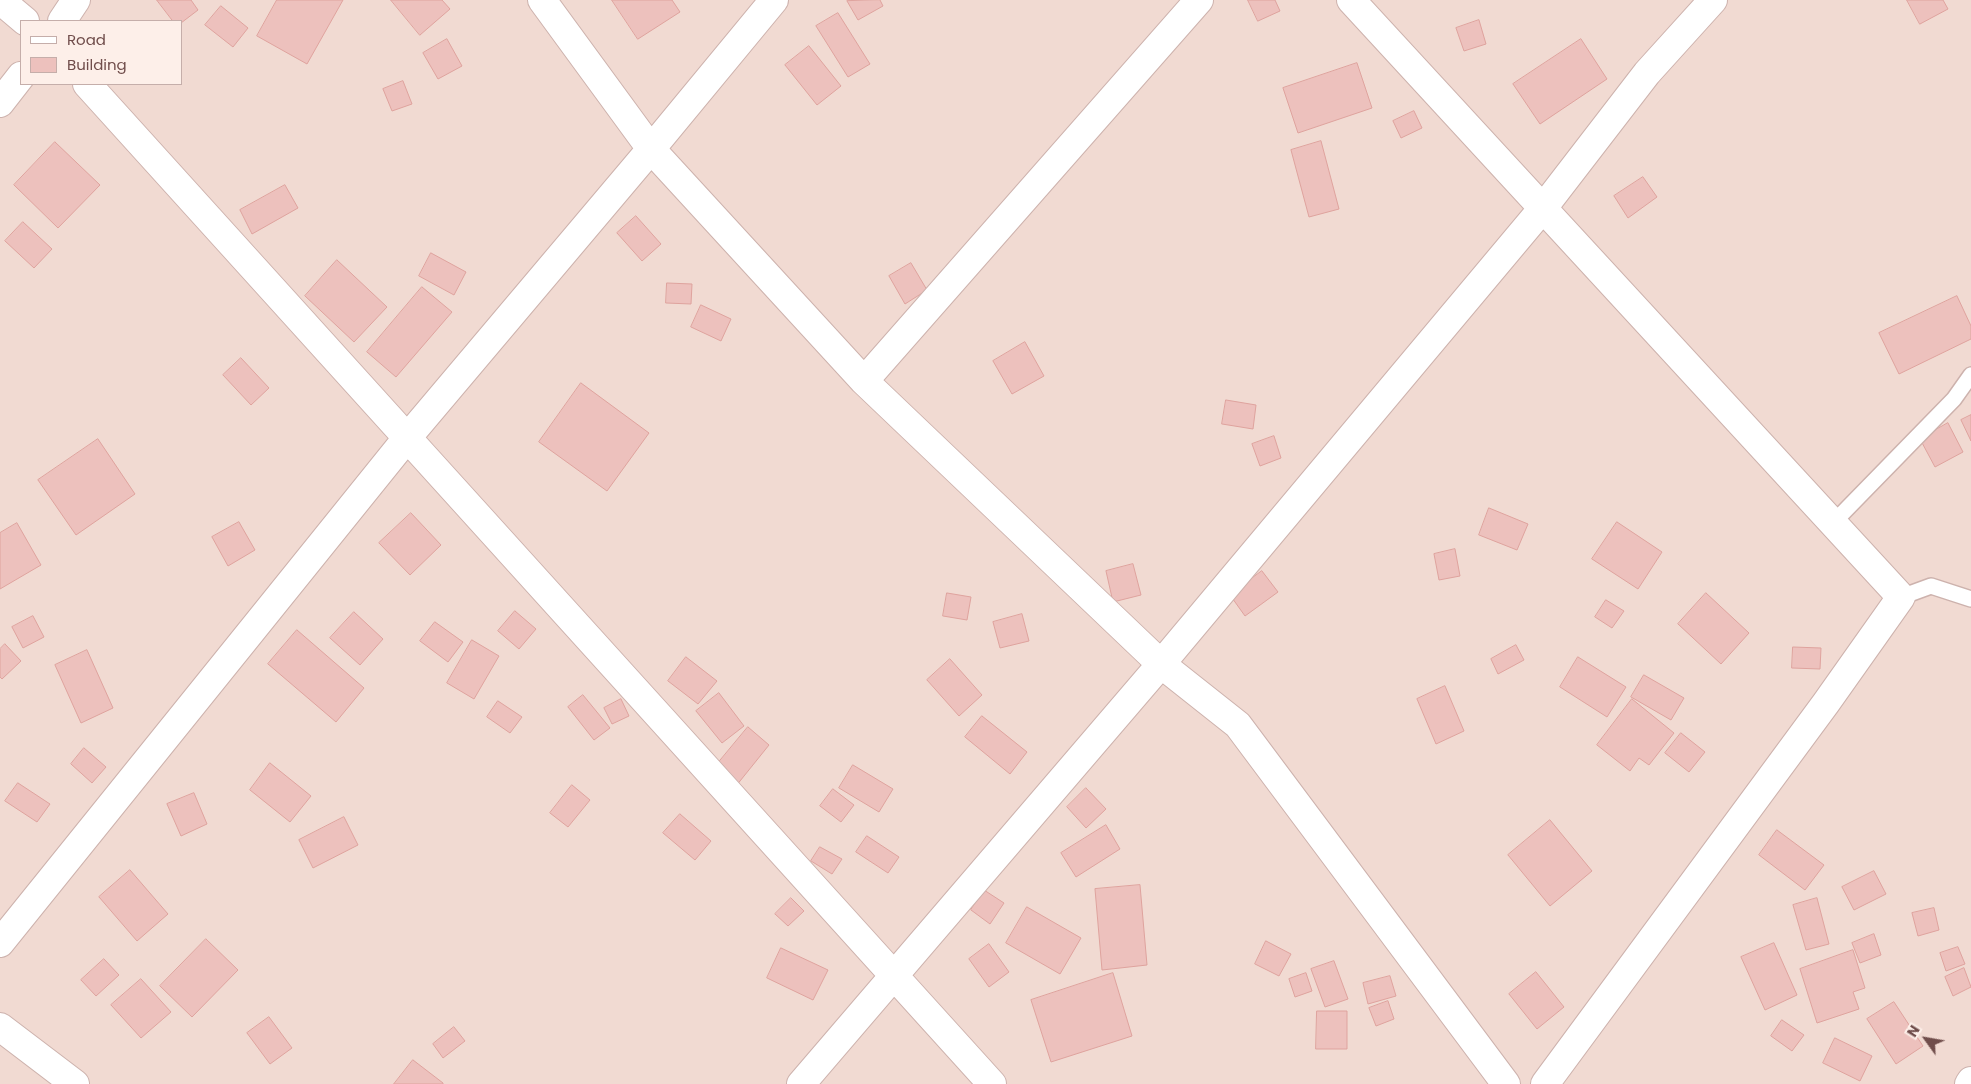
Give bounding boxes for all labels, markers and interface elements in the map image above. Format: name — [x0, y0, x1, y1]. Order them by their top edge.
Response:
legend — [20, 20, 182, 85]
text: Road — [67, 29, 106, 50]
text: Building — [67, 54, 127, 75]
north arrow — [1901, 1014, 1951, 1064]
text: N — [1902, 1021, 1925, 1041]

